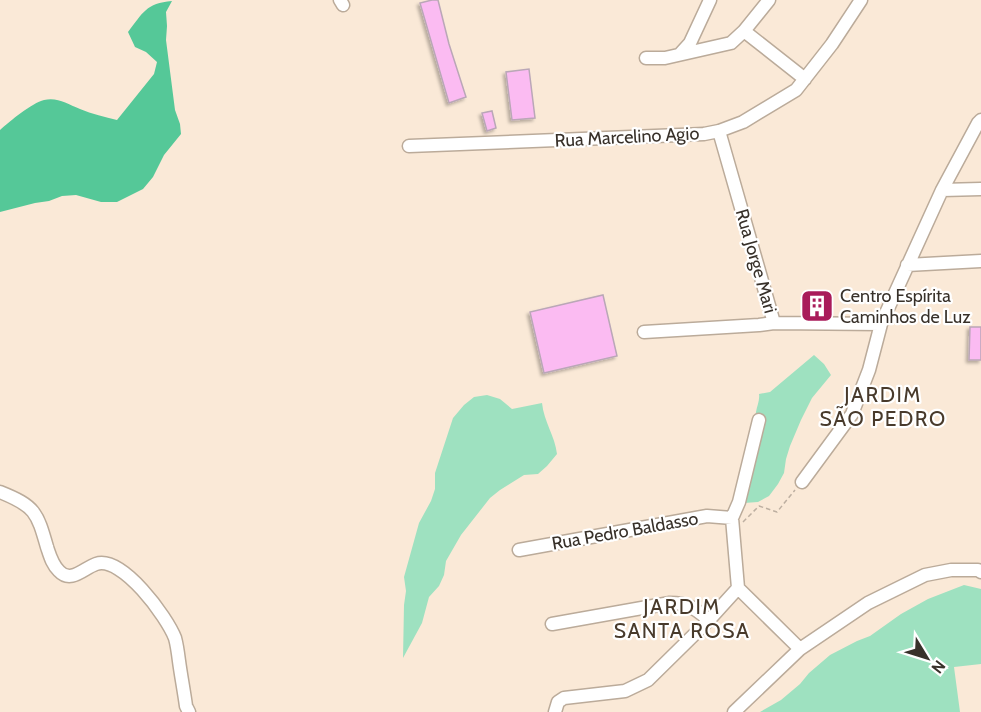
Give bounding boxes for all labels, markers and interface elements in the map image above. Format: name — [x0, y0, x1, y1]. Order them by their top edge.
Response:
street label: Rua Marcelino Agio — [554, 122, 700, 152]
street label: Rua Jorge Mari — [731, 206, 781, 316]
place label: Centro Espírita Caminhos de Luz — [840, 285, 971, 328]
building icon: Centro Espírita Caminhos de Luz — [799, 288, 835, 324]
district label: JARDIM SÃO PEDRO — [819, 382, 947, 431]
street label: Rua Pedro Baldasso — [550, 507, 700, 555]
district label: JARDIM SANTA ROSA — [614, 594, 750, 643]
north arrow — [897, 628, 957, 688]
text: N — [927, 657, 949, 677]

